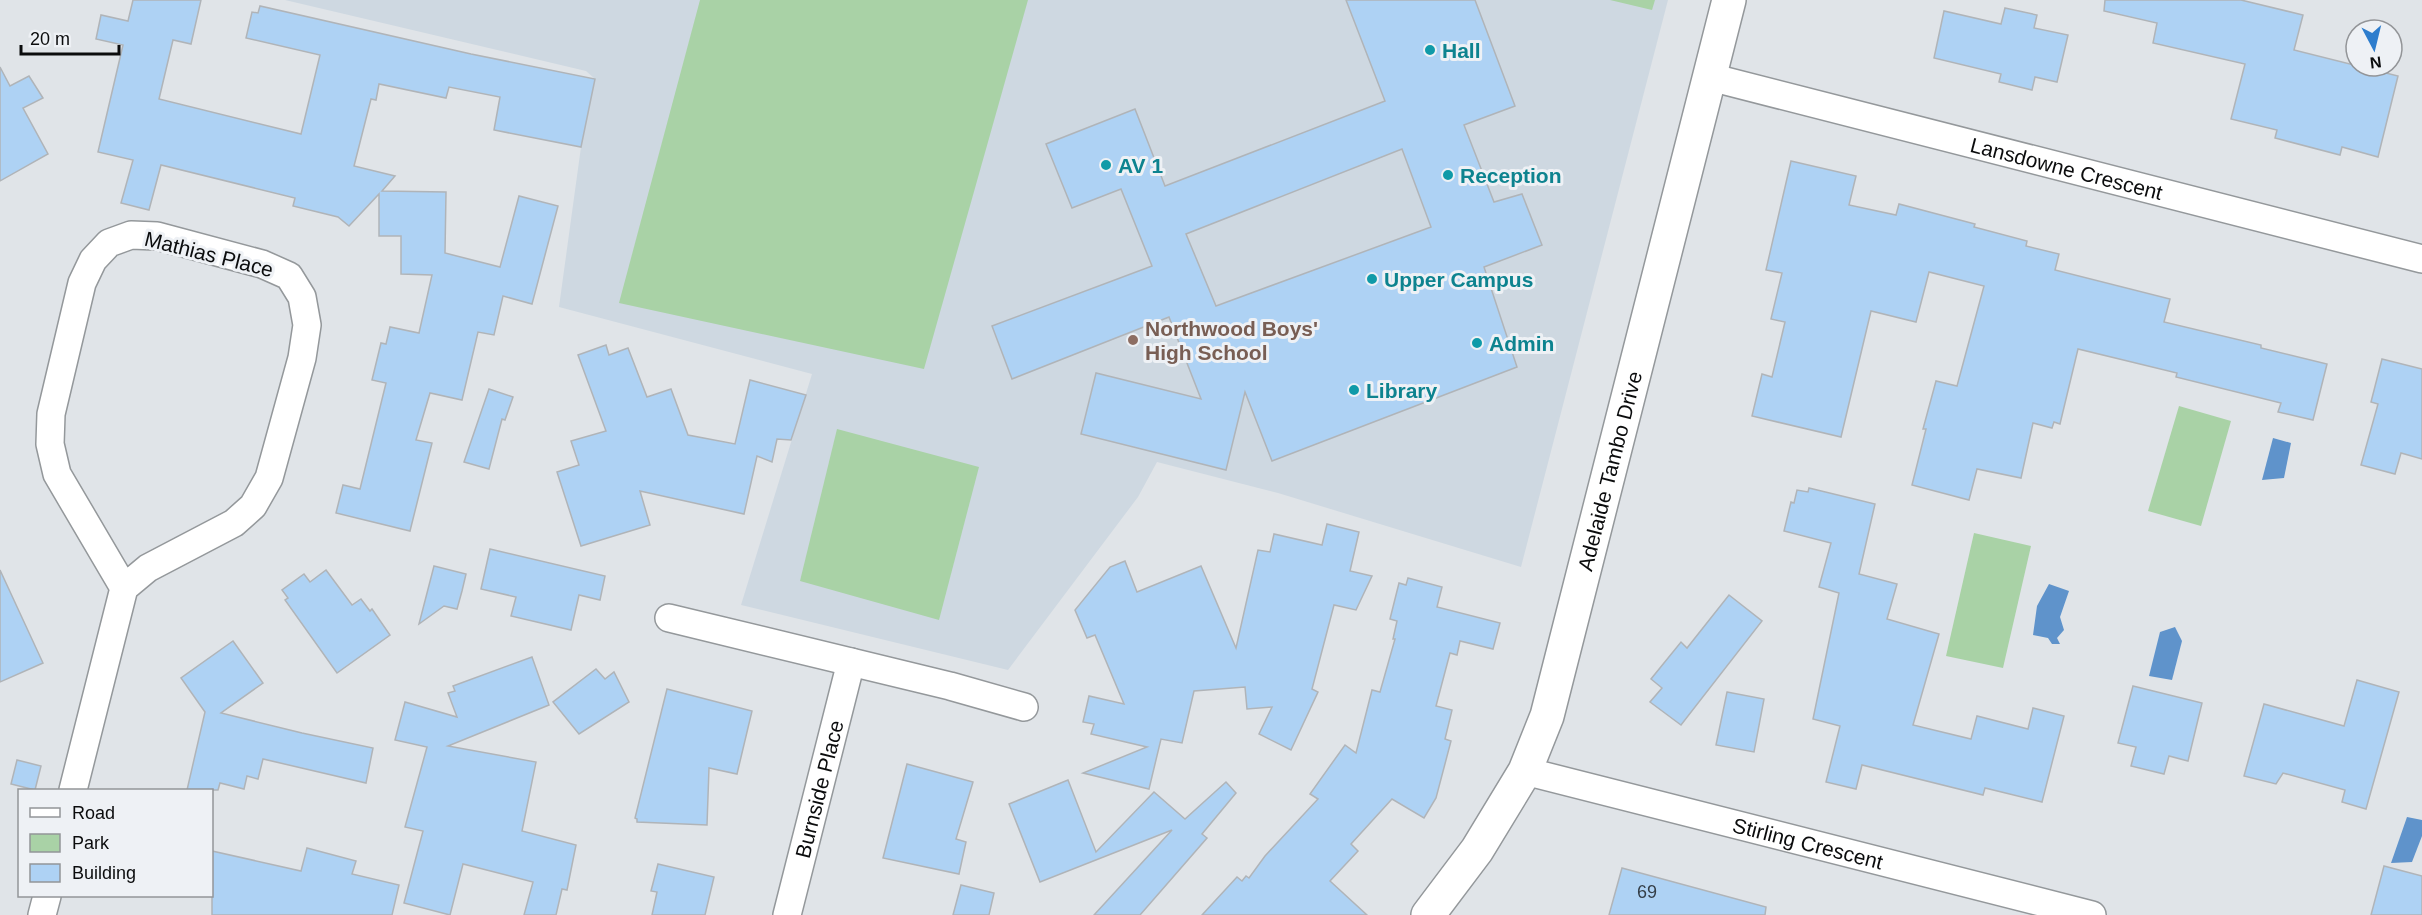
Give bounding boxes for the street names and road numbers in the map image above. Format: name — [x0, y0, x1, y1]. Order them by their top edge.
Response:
street label: Lansdowne Crescent — [1968, 133, 2165, 204]
street label: Mathias Place — [142, 227, 276, 281]
street label: Adelaide Tambo Drive — [1573, 369, 1646, 573]
street label: Burnside Place — [790, 718, 847, 860]
street label: Stirling Crescent — [1730, 813, 1886, 873]

